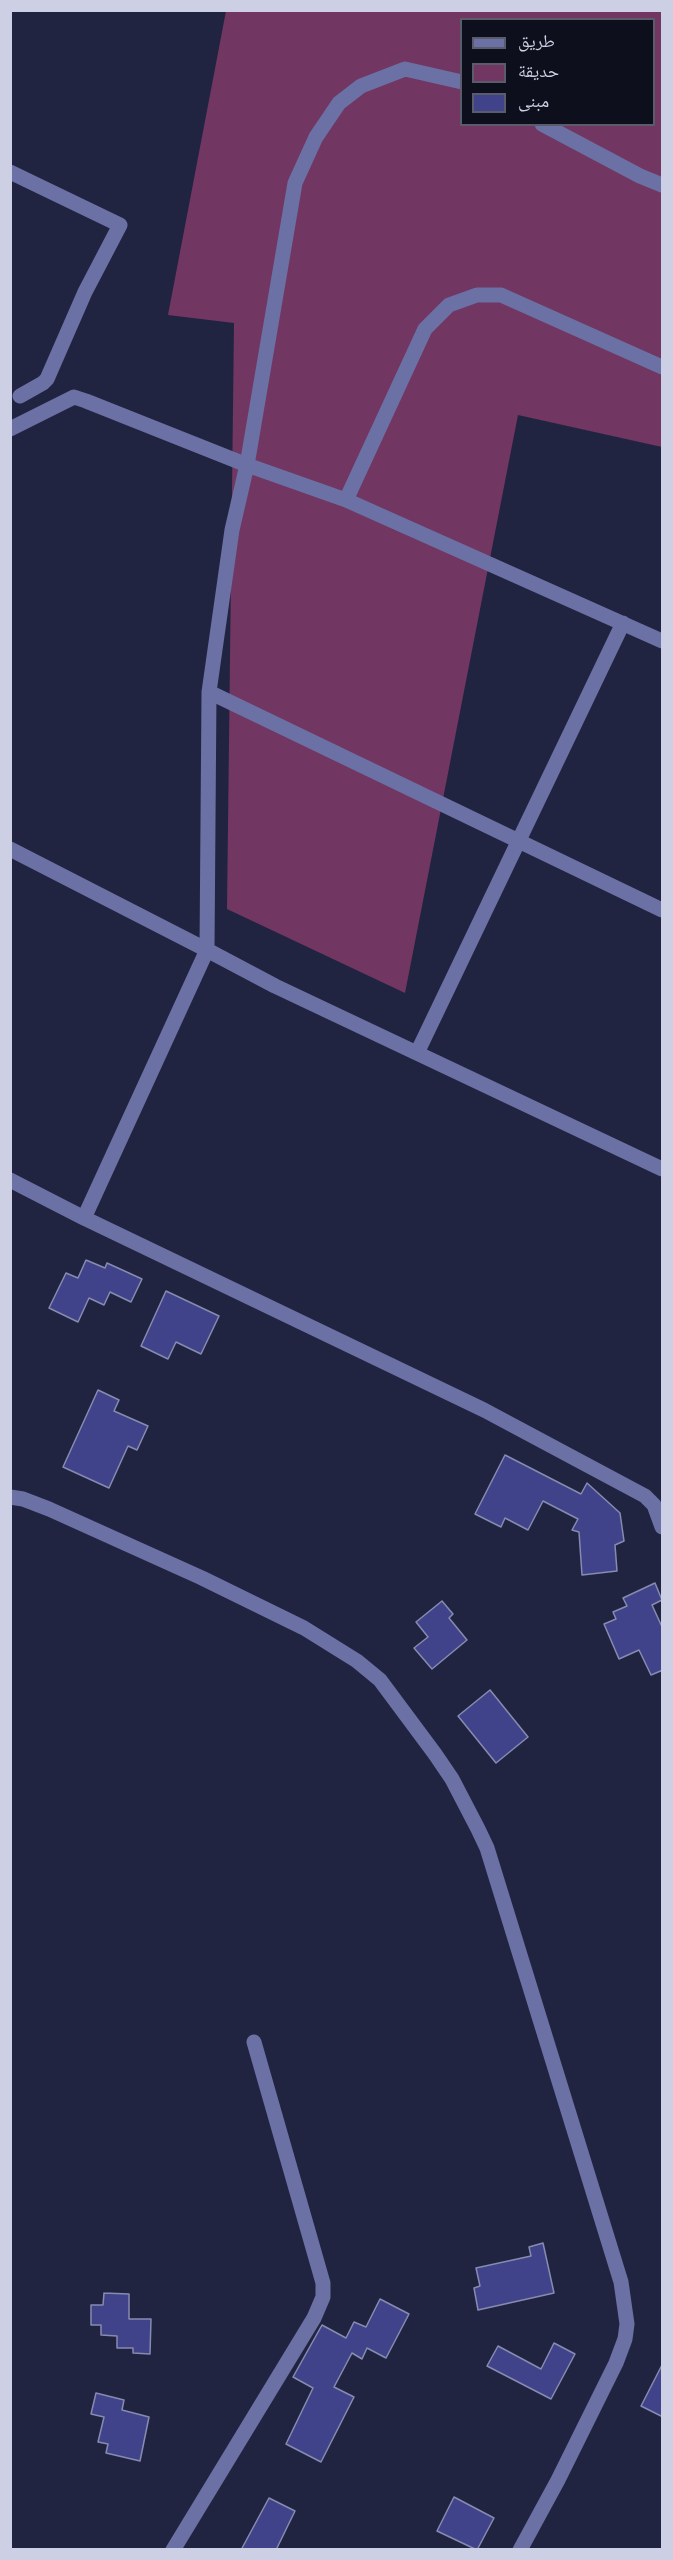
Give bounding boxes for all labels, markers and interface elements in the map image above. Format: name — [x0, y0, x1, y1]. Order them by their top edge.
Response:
legend — [460, 18, 655, 126]
text: طريق — [518, 31, 555, 51]
text: حديقة — [518, 61, 559, 81]
text: مبنى — [518, 91, 549, 111]

